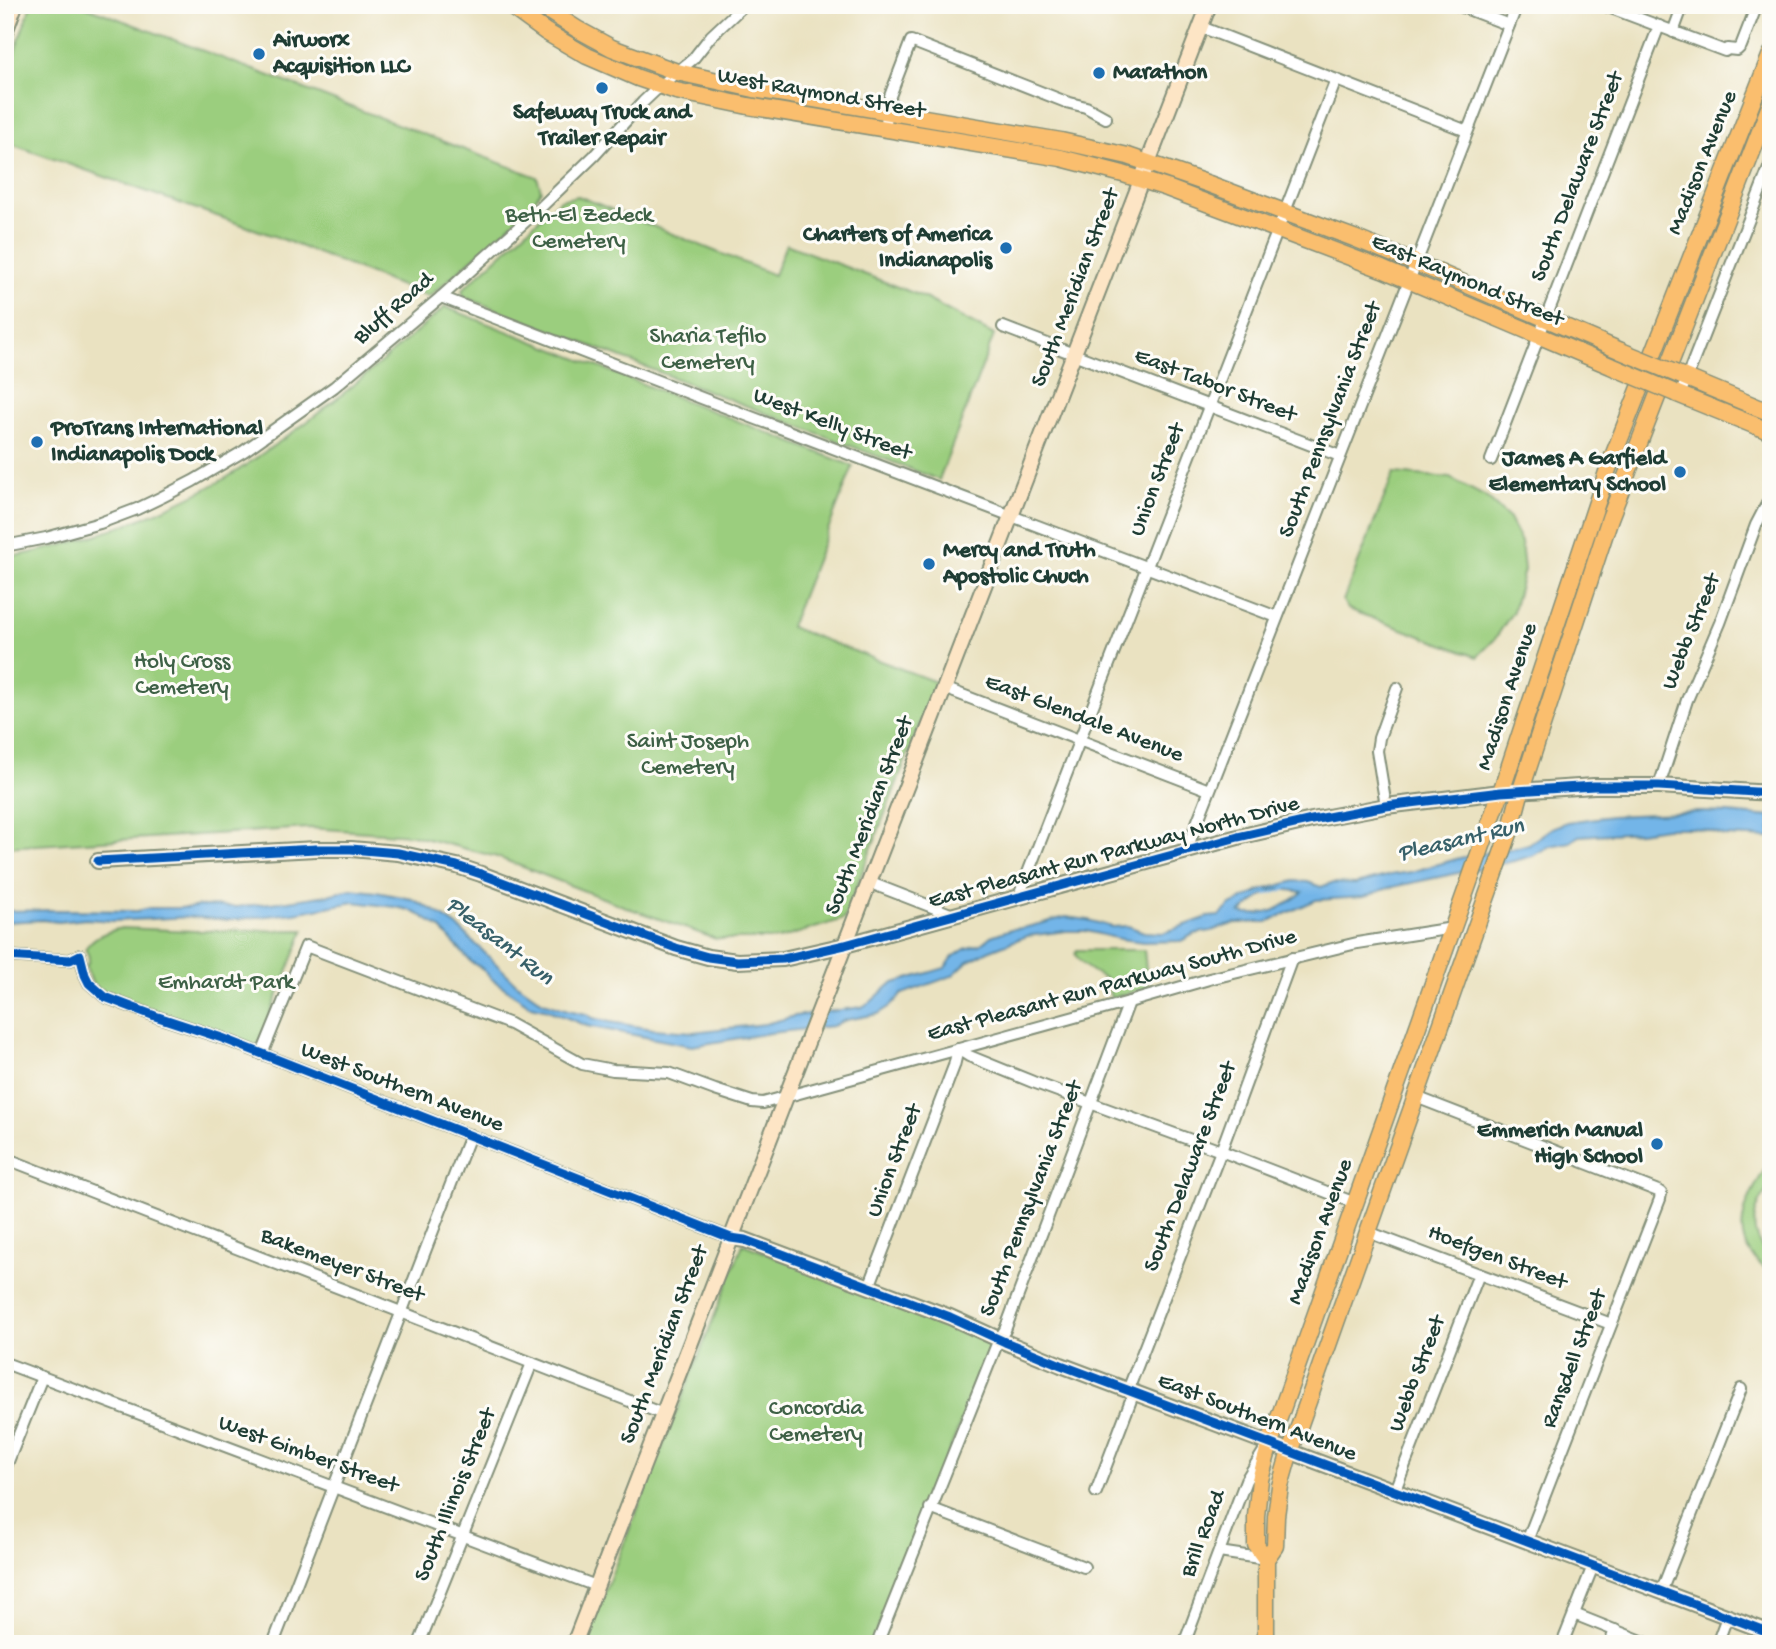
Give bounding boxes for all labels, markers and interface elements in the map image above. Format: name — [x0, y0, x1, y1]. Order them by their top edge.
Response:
place label: Airworx Acquisition LLC — [272, 28, 412, 81]
marker: Airworx Acquisition LLC — [251, 46, 267, 62]
place label: Marathon — [1113, 60, 1208, 87]
street label: West Raymond Street — [715, 62, 928, 126]
marker: Marathon — [1091, 65, 1107, 81]
street label: South Delaware Street — [1525, 67, 1631, 286]
marker: Safeway Truck and Trailer Repair — [594, 80, 610, 96]
street label: Madison Avenue — [1662, 86, 1745, 239]
place label: Safeway Truck and Trailer Repair — [513, 100, 694, 153]
street label: South Meridian Street — [1026, 183, 1127, 391]
park label: Beth-El Zedeck Cemetery — [504, 203, 656, 256]
place label: Charters of America Indianapolis — [803, 222, 994, 275]
street label: East Raymond Street — [1367, 228, 1569, 334]
marker: Charters of America Indianapolis — [998, 240, 1014, 256]
street label: Bluff Road — [348, 266, 441, 352]
street label: South Pennsylvania Street — [1274, 297, 1389, 542]
park label: Sharia Tefilo Cemetery — [650, 324, 767, 377]
street label: East Tabor Street — [1130, 343, 1301, 430]
street label: West Kelly Street — [749, 382, 917, 468]
place label: ProTrans International Indianapolis Dock — [49, 416, 263, 469]
street label: Union Street — [1124, 418, 1192, 540]
marker: ProTrans International Indianapolis Dock — [29, 434, 45, 450]
place label: James A Garfield Elementary School — [1489, 446, 1669, 499]
marker: James A Garfield Elementary School — [1672, 464, 1688, 480]
place label: Mercy and Truth Apostolic Chuch — [942, 538, 1096, 591]
marker: Mercy and Truth Apostolic Chuch — [921, 556, 937, 572]
street label: Webb Street — [1657, 569, 1728, 694]
street label: Madison Avenue — [1471, 619, 1545, 774]
park label: Holy Cross Cemetery — [134, 649, 231, 702]
street label: East Glendale Avenue — [981, 669, 1188, 770]
street label: South Meridian Street — [820, 711, 921, 919]
park label: Saint Joseph Cemetery — [627, 729, 749, 782]
street label: East Pleasant Run Parkway North Drive — [926, 790, 1303, 916]
water label: Pleasant Run — [1395, 812, 1527, 870]
water label: Pleasant Run — [439, 891, 559, 993]
street label: East Pleasant Run Parkway South Drive — [925, 923, 1301, 1048]
park label: Emhardt Park — [158, 970, 297, 997]
street label: West Southern Avenue — [297, 1037, 508, 1140]
street label: South Delaware Street — [1138, 1057, 1244, 1276]
street label: South Pennsylvania Street — [975, 1076, 1090, 1321]
street label: Union Street — [861, 1099, 929, 1221]
place label: Emmerich Manual High School — [1477, 1118, 1643, 1171]
marker: Emmerich Manual High School — [1649, 1136, 1665, 1152]
street label: Madison Avenue — [1282, 1154, 1360, 1309]
street label: Hoefgen Street — [1424, 1219, 1572, 1297]
street label: Bakemeyer Street — [255, 1222, 429, 1310]
street label: South Meridian Street — [615, 1240, 716, 1448]
street label: Ransdell Street — [1536, 1284, 1614, 1432]
street label: Webb Street — [1383, 1310, 1453, 1436]
street label: East Southern Avenue — [1154, 1368, 1361, 1469]
park label: Concordia Cemetery — [769, 1396, 864, 1449]
street label: South Illinois Street — [409, 1403, 504, 1586]
street label: West Gimber Street — [214, 1410, 403, 1501]
street label: Brill Road — [1175, 1485, 1233, 1582]

